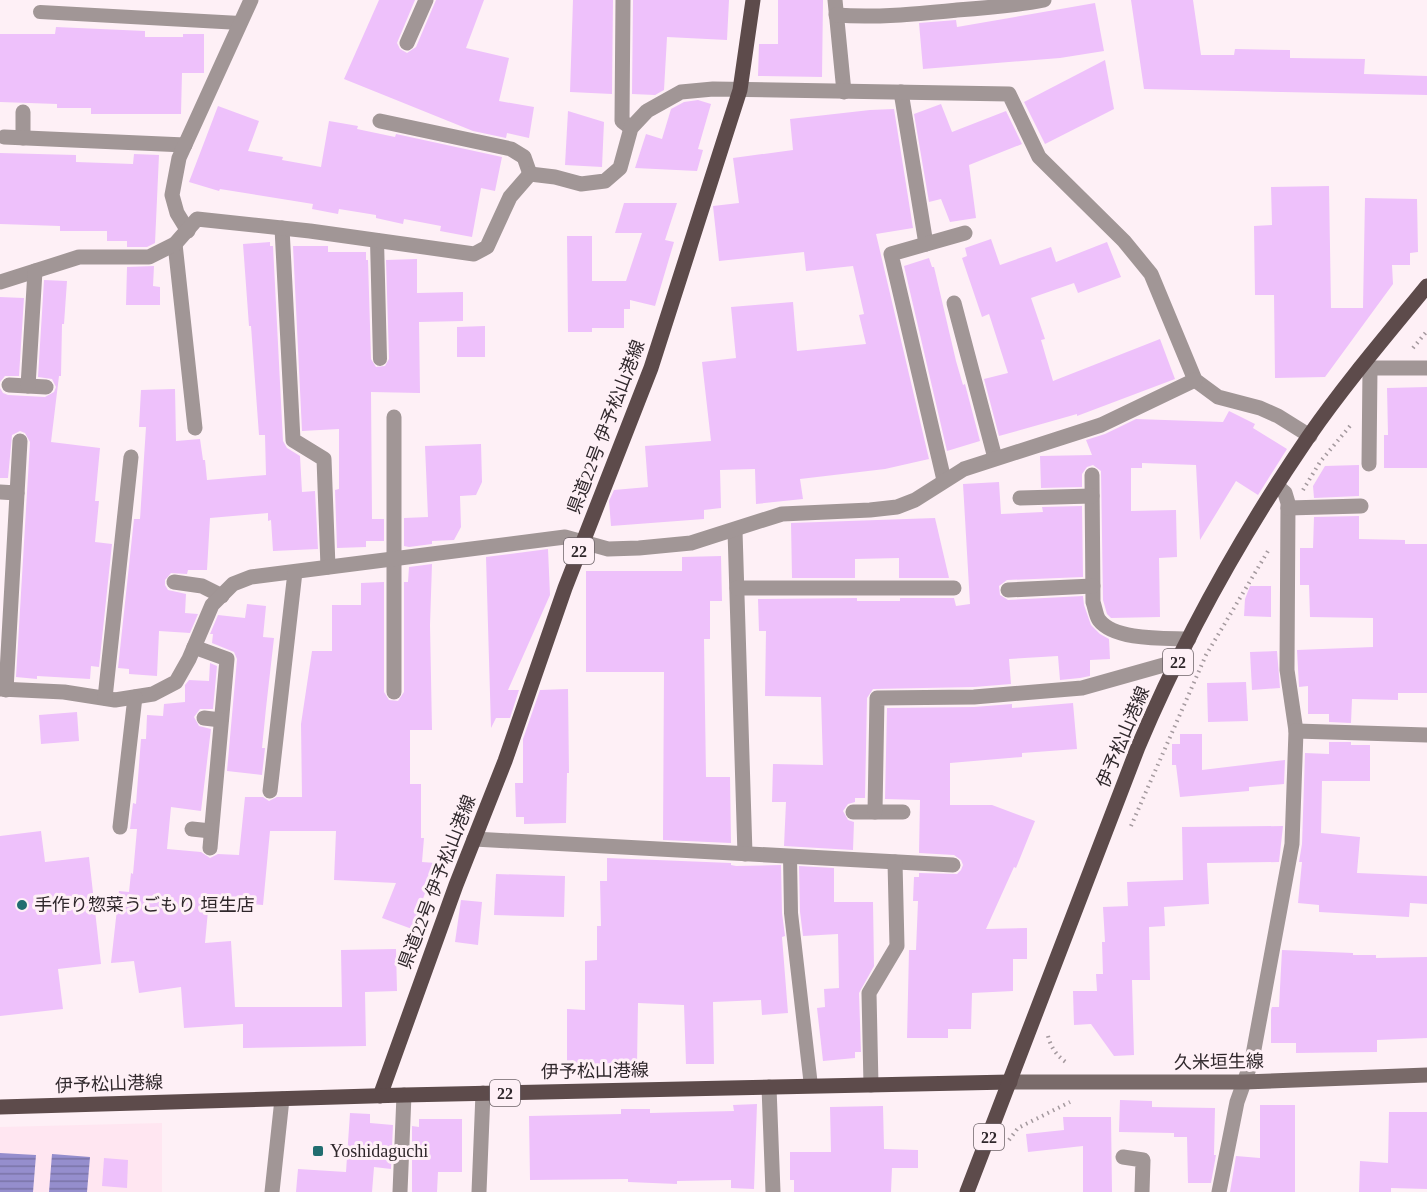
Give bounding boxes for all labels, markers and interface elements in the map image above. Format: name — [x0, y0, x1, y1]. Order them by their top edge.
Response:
street label: 県道22号 伊予松山港線 — [564, 337, 648, 517]
road number: 22 — [564, 538, 594, 564]
road number: 22 — [1163, 649, 1193, 675]
street label: 伊予松山港線 — [1093, 683, 1153, 791]
street label: 県道22号 伊予松山港線 — [395, 792, 479, 972]
place label: 手作り惣菜うごもり 垣生店 — [34, 895, 255, 915]
marker: 手作り惣菜うごもり 垣生店 — [15, 898, 29, 912]
street label: 久米垣生線 — [1174, 1051, 1264, 1073]
street label: 伊予松山港線 — [541, 1060, 649, 1082]
street label: 伊予松山港線 — [55, 1072, 163, 1096]
road number: 22 — [490, 1080, 520, 1106]
road number: 22 — [974, 1124, 1004, 1150]
place label: Yoshidaguchi — [330, 1141, 428, 1161]
marker: Yoshidaguchi — [311, 1144, 325, 1158]

